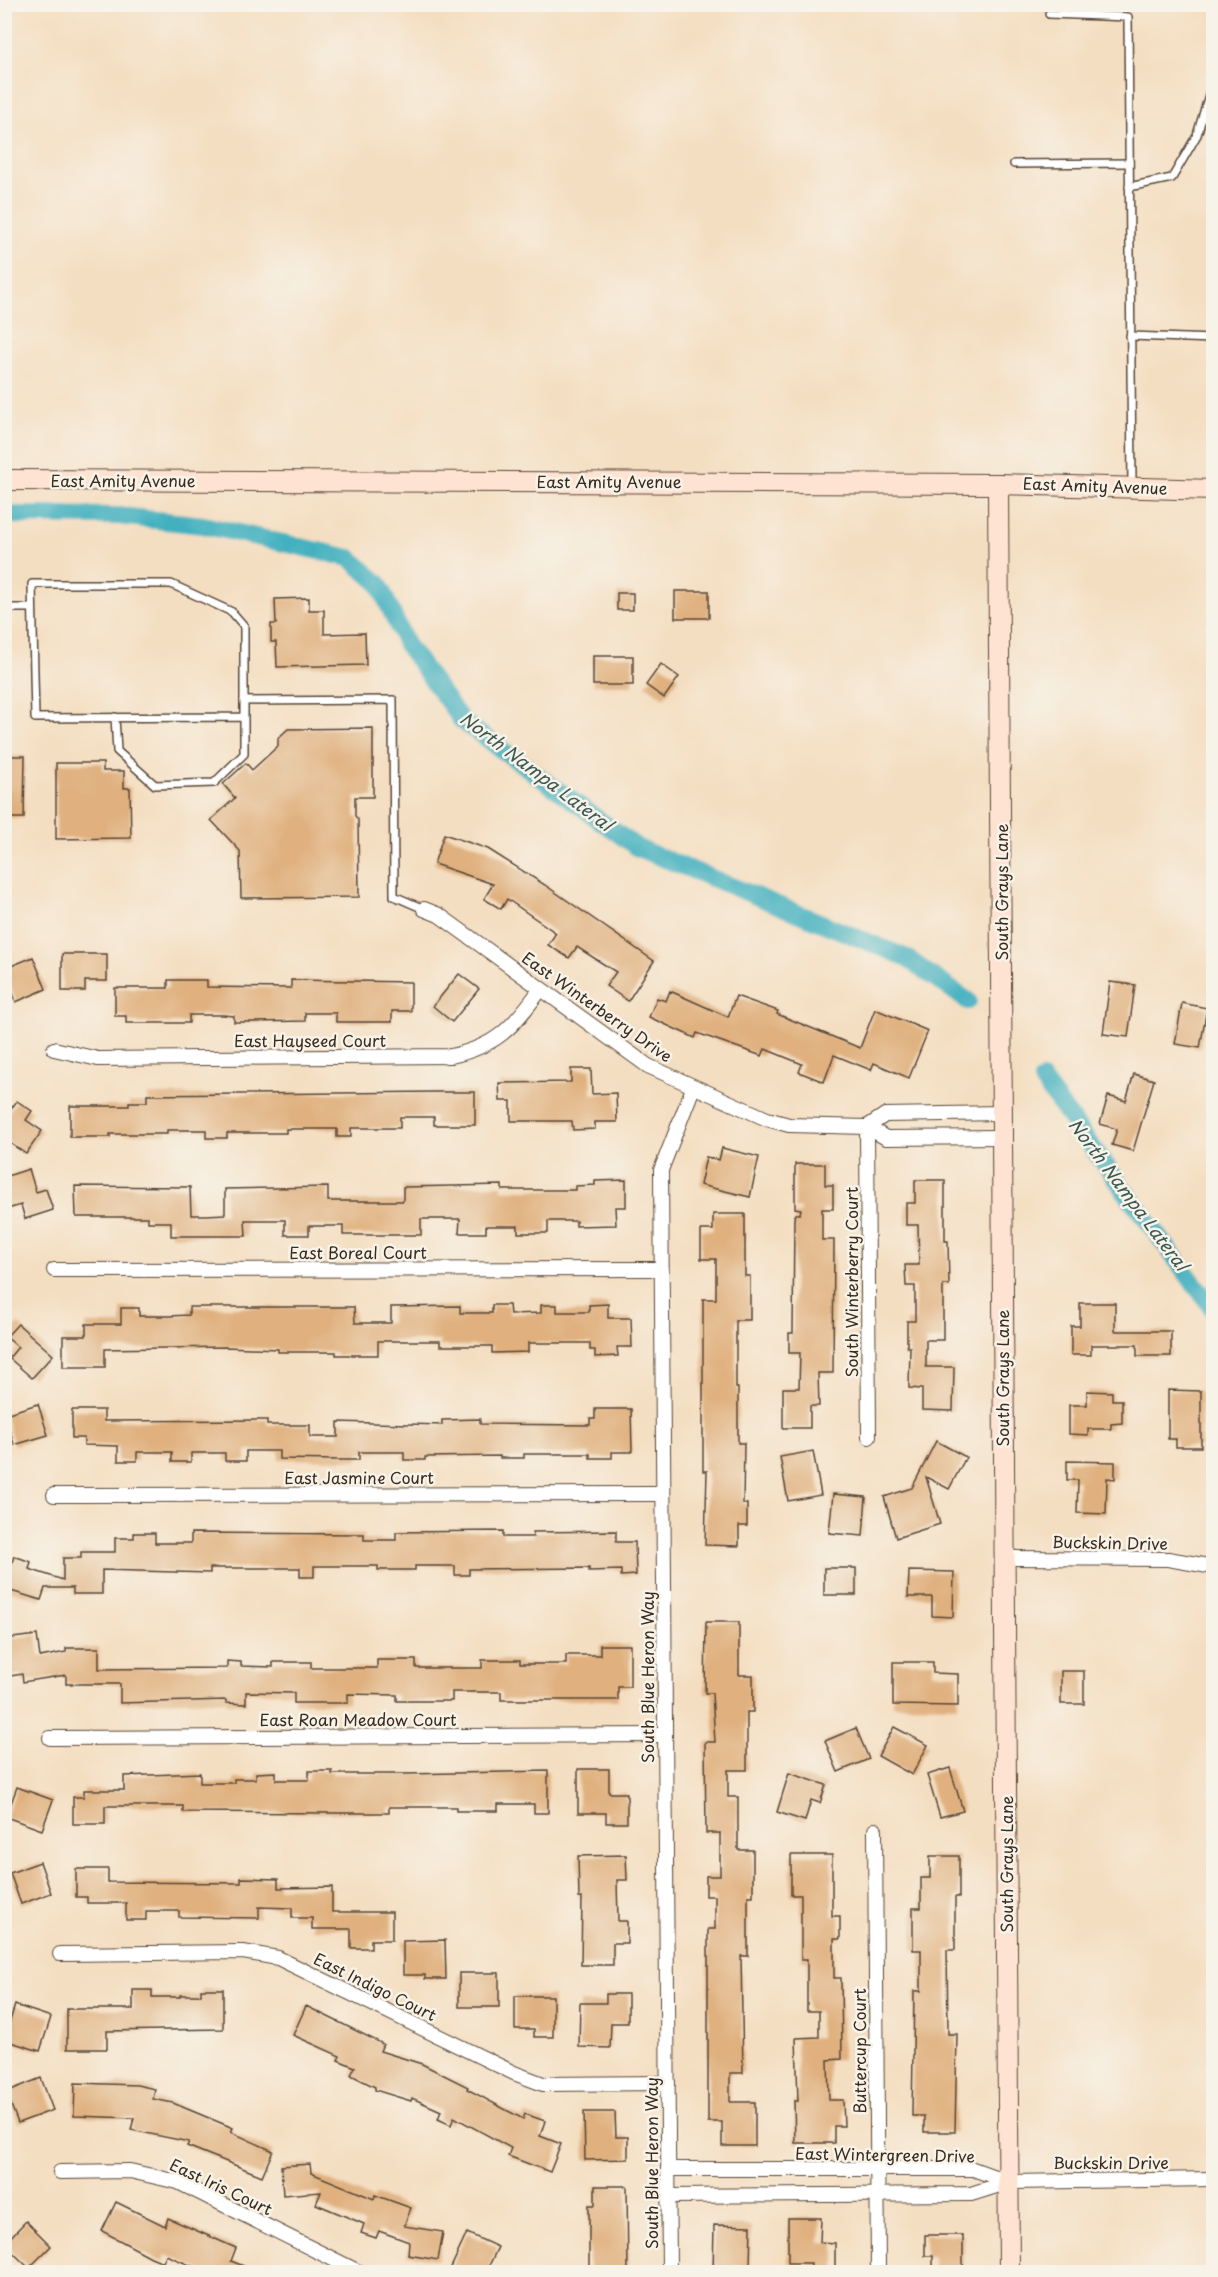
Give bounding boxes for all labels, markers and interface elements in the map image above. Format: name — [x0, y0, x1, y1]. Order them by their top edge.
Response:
street label: East Amity Avenue — [51, 468, 196, 492]
street label: East Amity Avenue — [537, 469, 682, 493]
street label: East Amity Avenue — [1022, 470, 1168, 500]
water label: North Nampa Lateral — [455, 704, 621, 839]
street label: South Grays Lane — [989, 823, 1013, 961]
street label: East Winterberry Drive — [518, 945, 678, 1067]
street label: East Hayseed Court — [234, 1028, 386, 1052]
water label: North Nampa Lateral — [1063, 1112, 1197, 1278]
street label: South Winterberry Court — [839, 1186, 863, 1377]
street label: East Boreal Court — [289, 1240, 427, 1264]
street label: South Grays Lane — [990, 1309, 1014, 1447]
street label: East Jasmine Court — [284, 1465, 434, 1489]
street label: Buckskin Drive — [1052, 1529, 1168, 1555]
street label: South Blue Heron Way — [635, 1591, 659, 1763]
street label: East Roan Meadow Court — [260, 1707, 457, 1731]
street label: South Grays Lane — [994, 1795, 1018, 1933]
street label: East Indigo Court — [310, 1946, 441, 2026]
street label: Buttercup Court — [847, 1988, 871, 2114]
street label: South Blue Heron Way — [639, 2077, 663, 2249]
street label: East Wintergreen Drive — [795, 2140, 975, 2168]
street label: Buckskin Drive — [1053, 2150, 1169, 2174]
street label: East Iris Court — [166, 2152, 277, 2221]

